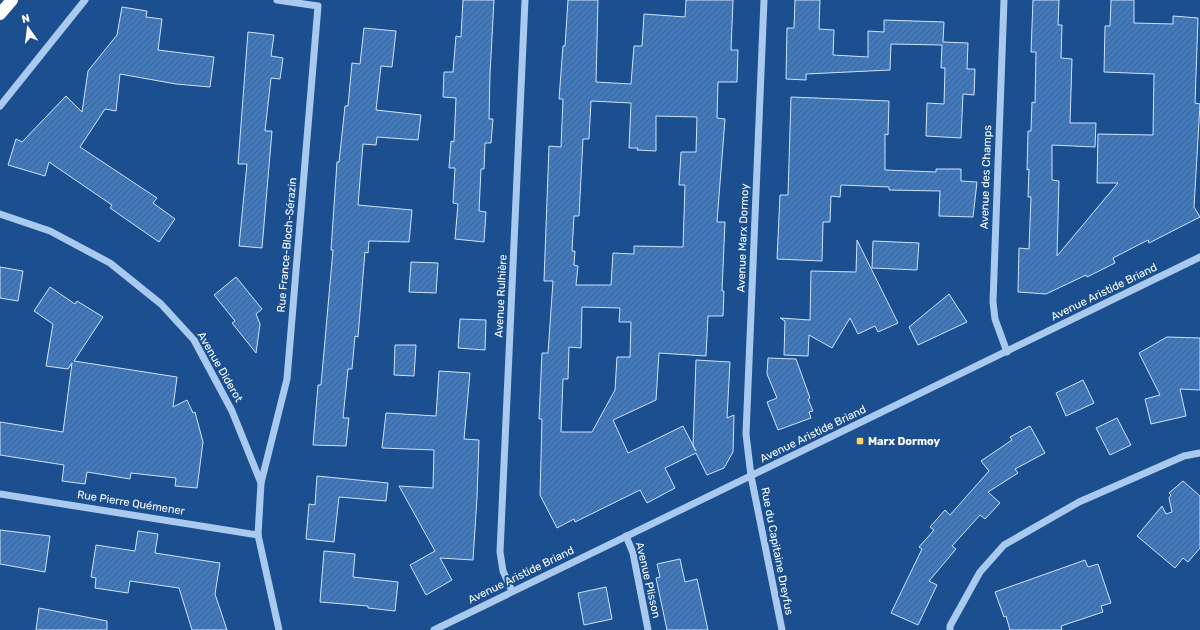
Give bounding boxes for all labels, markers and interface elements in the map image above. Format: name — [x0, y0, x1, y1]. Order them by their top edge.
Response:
north arrow — [8, 8, 48, 48]
text: N — [20, 11, 31, 26]
street label: Avenue des Champs — [978, 124, 994, 229]
street label: Rue France-Bloch-Sérazin — [275, 177, 299, 313]
street label: Avenue Marx Dormoy — [735, 183, 751, 293]
street label: Avenue Rulhière — [492, 254, 510, 338]
street label: Avenue Aristide Briand — [1049, 261, 1159, 323]
street label: Avenue Diderot — [195, 330, 246, 405]
street label: Avenue Aristide Briand — [758, 403, 868, 465]
place label: Marx Dormoy — [868, 435, 941, 448]
marker: Marx Dormoy — [855, 436, 865, 446]
street label: Rue du Capitaine Dreyfus — [758, 486, 796, 616]
street label: Rue Pierre Quémener — [76, 488, 187, 518]
street label: Avenue Plisson — [633, 541, 663, 619]
street label: Avenue Aristide Briand — [466, 544, 576, 606]

